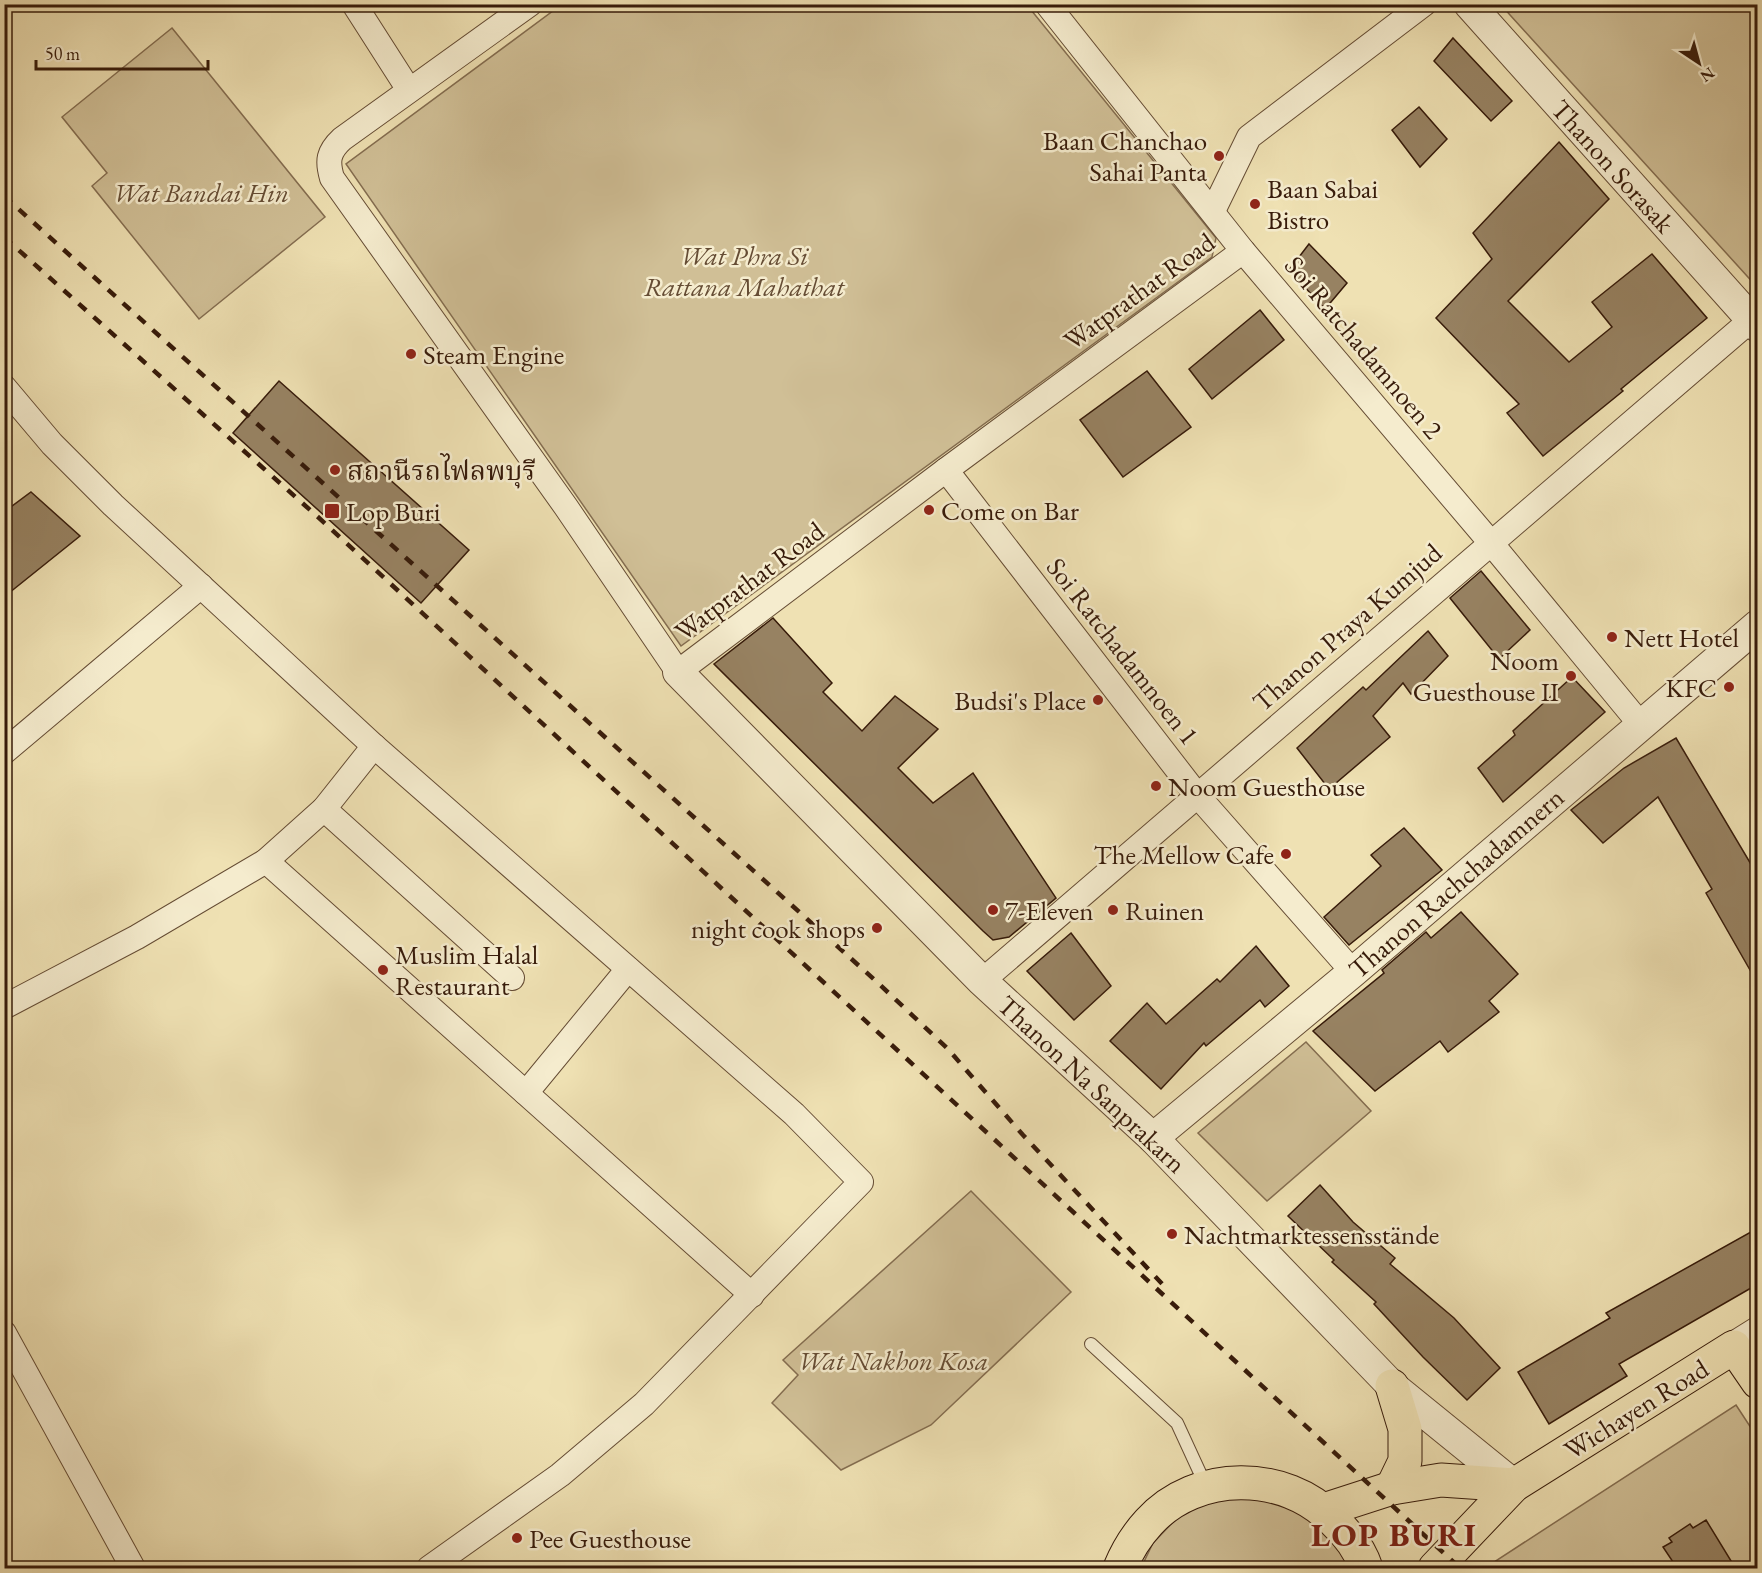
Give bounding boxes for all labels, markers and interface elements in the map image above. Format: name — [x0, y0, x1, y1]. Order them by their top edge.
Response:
scale bar — [36, 33, 208, 71]
north arrow — [1669, 33, 1729, 93]
text: 50 m — [45, 42, 80, 65]
text: N — [1696, 62, 1719, 87]
street label: Thanon Sorasak — [1544, 92, 1682, 240]
place label: Baan Chanchao Sahai Panta — [1043, 123, 1207, 189]
marker: Baan Chanchao Sahai Panta — [1212, 149, 1226, 163]
place label: Baan Sabai Bistro — [1267, 171, 1379, 237]
park label: Wat Bandai Hin — [113, 175, 289, 210]
marker: Baan Sabai Bistro — [1248, 197, 1262, 211]
street label: Watprathat Road — [1056, 224, 1222, 358]
park label: Wat Phra Si Rattana Mahathat — [644, 238, 845, 304]
street label: Soi Ratchadamnoen 2 — [1277, 248, 1451, 446]
place label: Steam Engine — [423, 337, 564, 372]
marker: Steam Engine — [404, 347, 418, 361]
place label: สถานีรถไฟลพบุรี — [347, 453, 536, 489]
marker: สถานีรถไฟลพบุรี — [328, 463, 342, 477]
place label: Come on Bar — [941, 493, 1079, 528]
place label: Lop Buri — [346, 494, 441, 529]
marker: Lop Buri — [323, 502, 341, 520]
marker: Come on Bar — [922, 503, 936, 517]
street label: Watprathat Road — [667, 513, 831, 649]
street label: Thanon Praya Kumjud — [1245, 535, 1449, 719]
street label: Soi Ratchadamnoen 1 — [1039, 550, 1207, 752]
place label: Nett Hotel — [1624, 620, 1739, 655]
marker: Nett Hotel — [1605, 630, 1619, 644]
place label: Noom Guesthouse II — [1413, 643, 1559, 709]
marker: Noom Guesthouse II — [1564, 669, 1578, 683]
place label: KFC — [1666, 670, 1717, 705]
marker: KFC — [1722, 680, 1736, 694]
place label: Budsi's Place — [954, 683, 1086, 718]
marker: Budsi's Place — [1091, 693, 1105, 707]
place label: Noom Guesthouse — [1168, 769, 1365, 804]
marker: Noom Guesthouse — [1149, 779, 1163, 793]
street label: Thanon Rachchadamnern — [1341, 780, 1571, 986]
place label: The Mellow Cafe — [1094, 837, 1274, 872]
marker: The Mellow Cafe — [1279, 847, 1293, 861]
place label: 7-Eleven — [1005, 893, 1094, 928]
place label: Ruinen — [1125, 893, 1204, 928]
marker: 7-Eleven — [986, 903, 1000, 917]
marker: Ruinen — [1106, 903, 1120, 917]
place label: night cook shops — [691, 911, 865, 946]
marker: night cook shops — [870, 921, 884, 935]
place label: Muslim Halal Restaurant — [395, 937, 538, 1003]
marker: Muslim Halal Restaurant — [376, 963, 390, 977]
street label: Thanon Na Sanprakarn — [990, 987, 1194, 1181]
place label: Nachtmarktessensstände — [1184, 1217, 1439, 1252]
marker: Nachtmarktessensstände — [1165, 1227, 1179, 1241]
park label: Wat Nakhon Kosa — [798, 1343, 988, 1378]
street label: Wichayen Road — [1557, 1351, 1715, 1467]
district label: LOP BURI — [1311, 1513, 1477, 1556]
place label: Pee Guesthouse — [529, 1521, 691, 1556]
marker: Pee Guesthouse — [510, 1531, 524, 1545]

